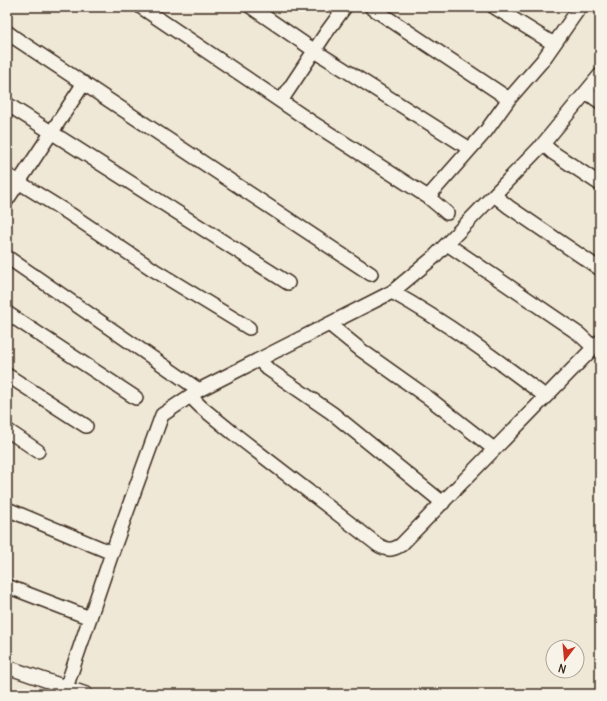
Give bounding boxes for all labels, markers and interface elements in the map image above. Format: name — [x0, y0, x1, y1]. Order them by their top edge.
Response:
north arrow — [545, 639, 585, 679]
text: N — [557, 661, 568, 676]

